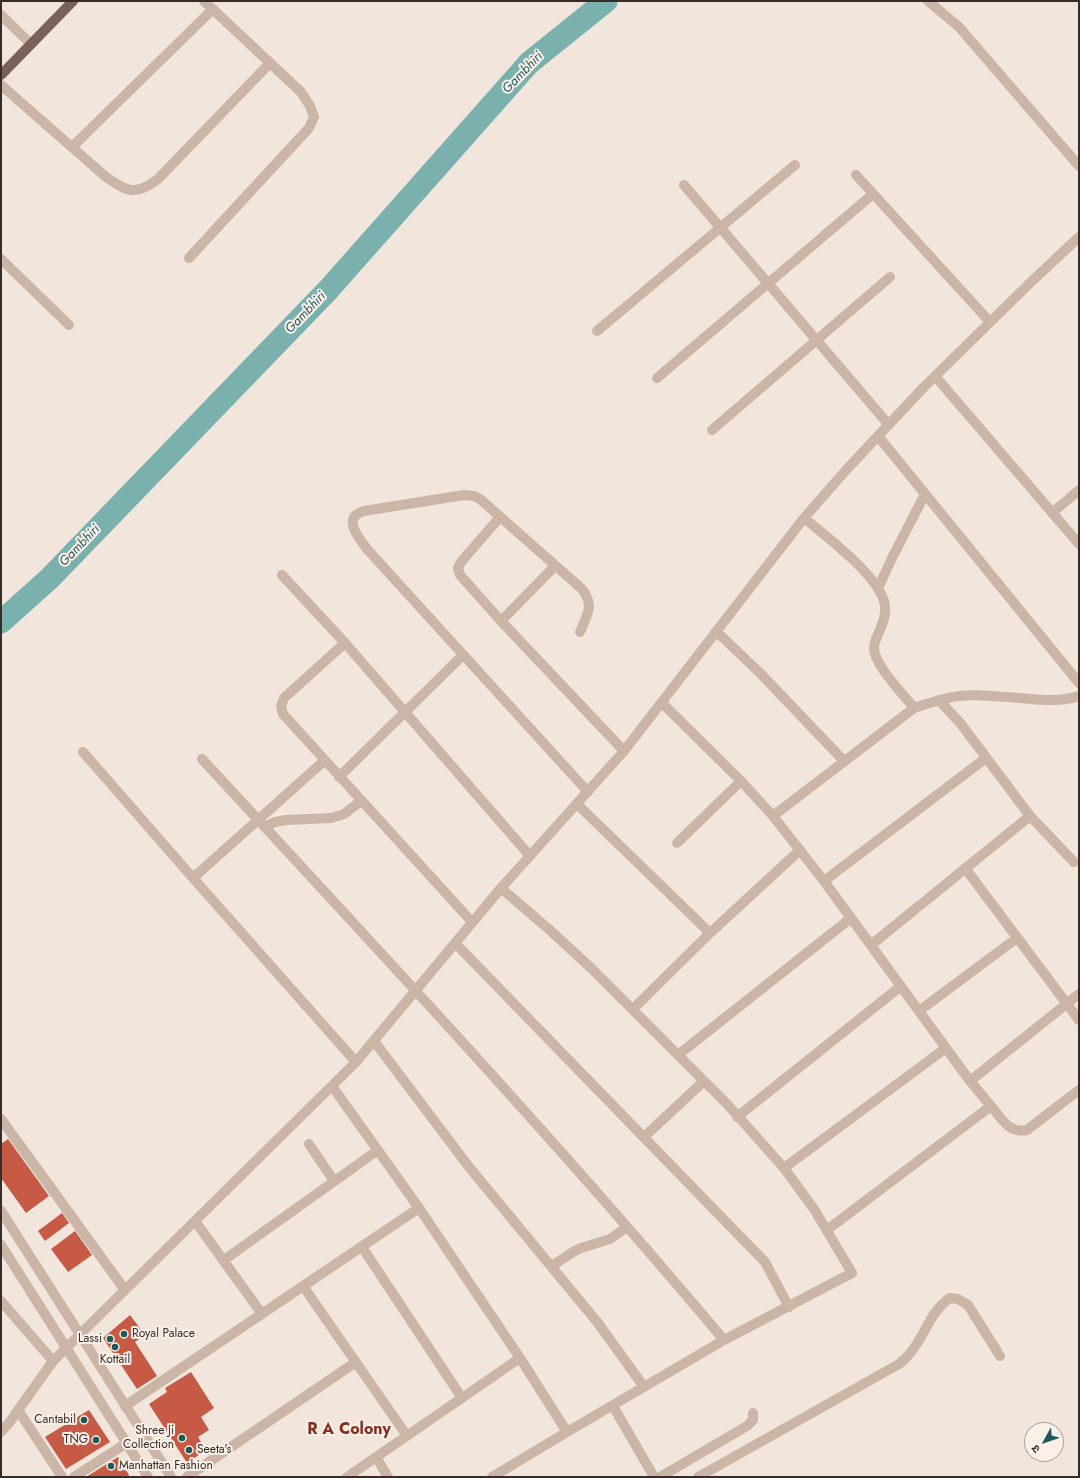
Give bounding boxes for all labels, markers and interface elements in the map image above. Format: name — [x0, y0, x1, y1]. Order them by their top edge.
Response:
water label: Gambhiri — [500, 49, 546, 97]
water label: Gambhiri — [283, 289, 329, 337]
water label: Gambhiri — [57, 522, 103, 570]
place label: Royal Palace — [132, 1327, 195, 1341]
marker: Royal Palace — [119, 1329, 129, 1339]
place label: Lassi — [78, 1332, 102, 1346]
marker: Lassi — [105, 1334, 115, 1344]
marker: Kottail — [110, 1342, 120, 1352]
place label: Kottail — [100, 1353, 130, 1367]
place label: Cantabil — [34, 1413, 76, 1427]
marker: Cantabil — [79, 1415, 89, 1425]
district label: R A Colony — [307, 1420, 391, 1440]
north arrow — [1024, 1422, 1064, 1462]
place label: Shree Ji Collection — [123, 1424, 174, 1452]
place label: TNG — [64, 1433, 88, 1447]
marker: Shree Ji Collection — [177, 1433, 187, 1443]
marker: TNG — [91, 1435, 101, 1445]
text: उ — [1027, 1441, 1044, 1457]
place label: Seeta's — [197, 1443, 231, 1457]
marker: Seeta's — [184, 1445, 194, 1455]
place label: Manhattan Fashion — [119, 1459, 213, 1473]
marker: Manhattan Fashion — [106, 1461, 116, 1471]

